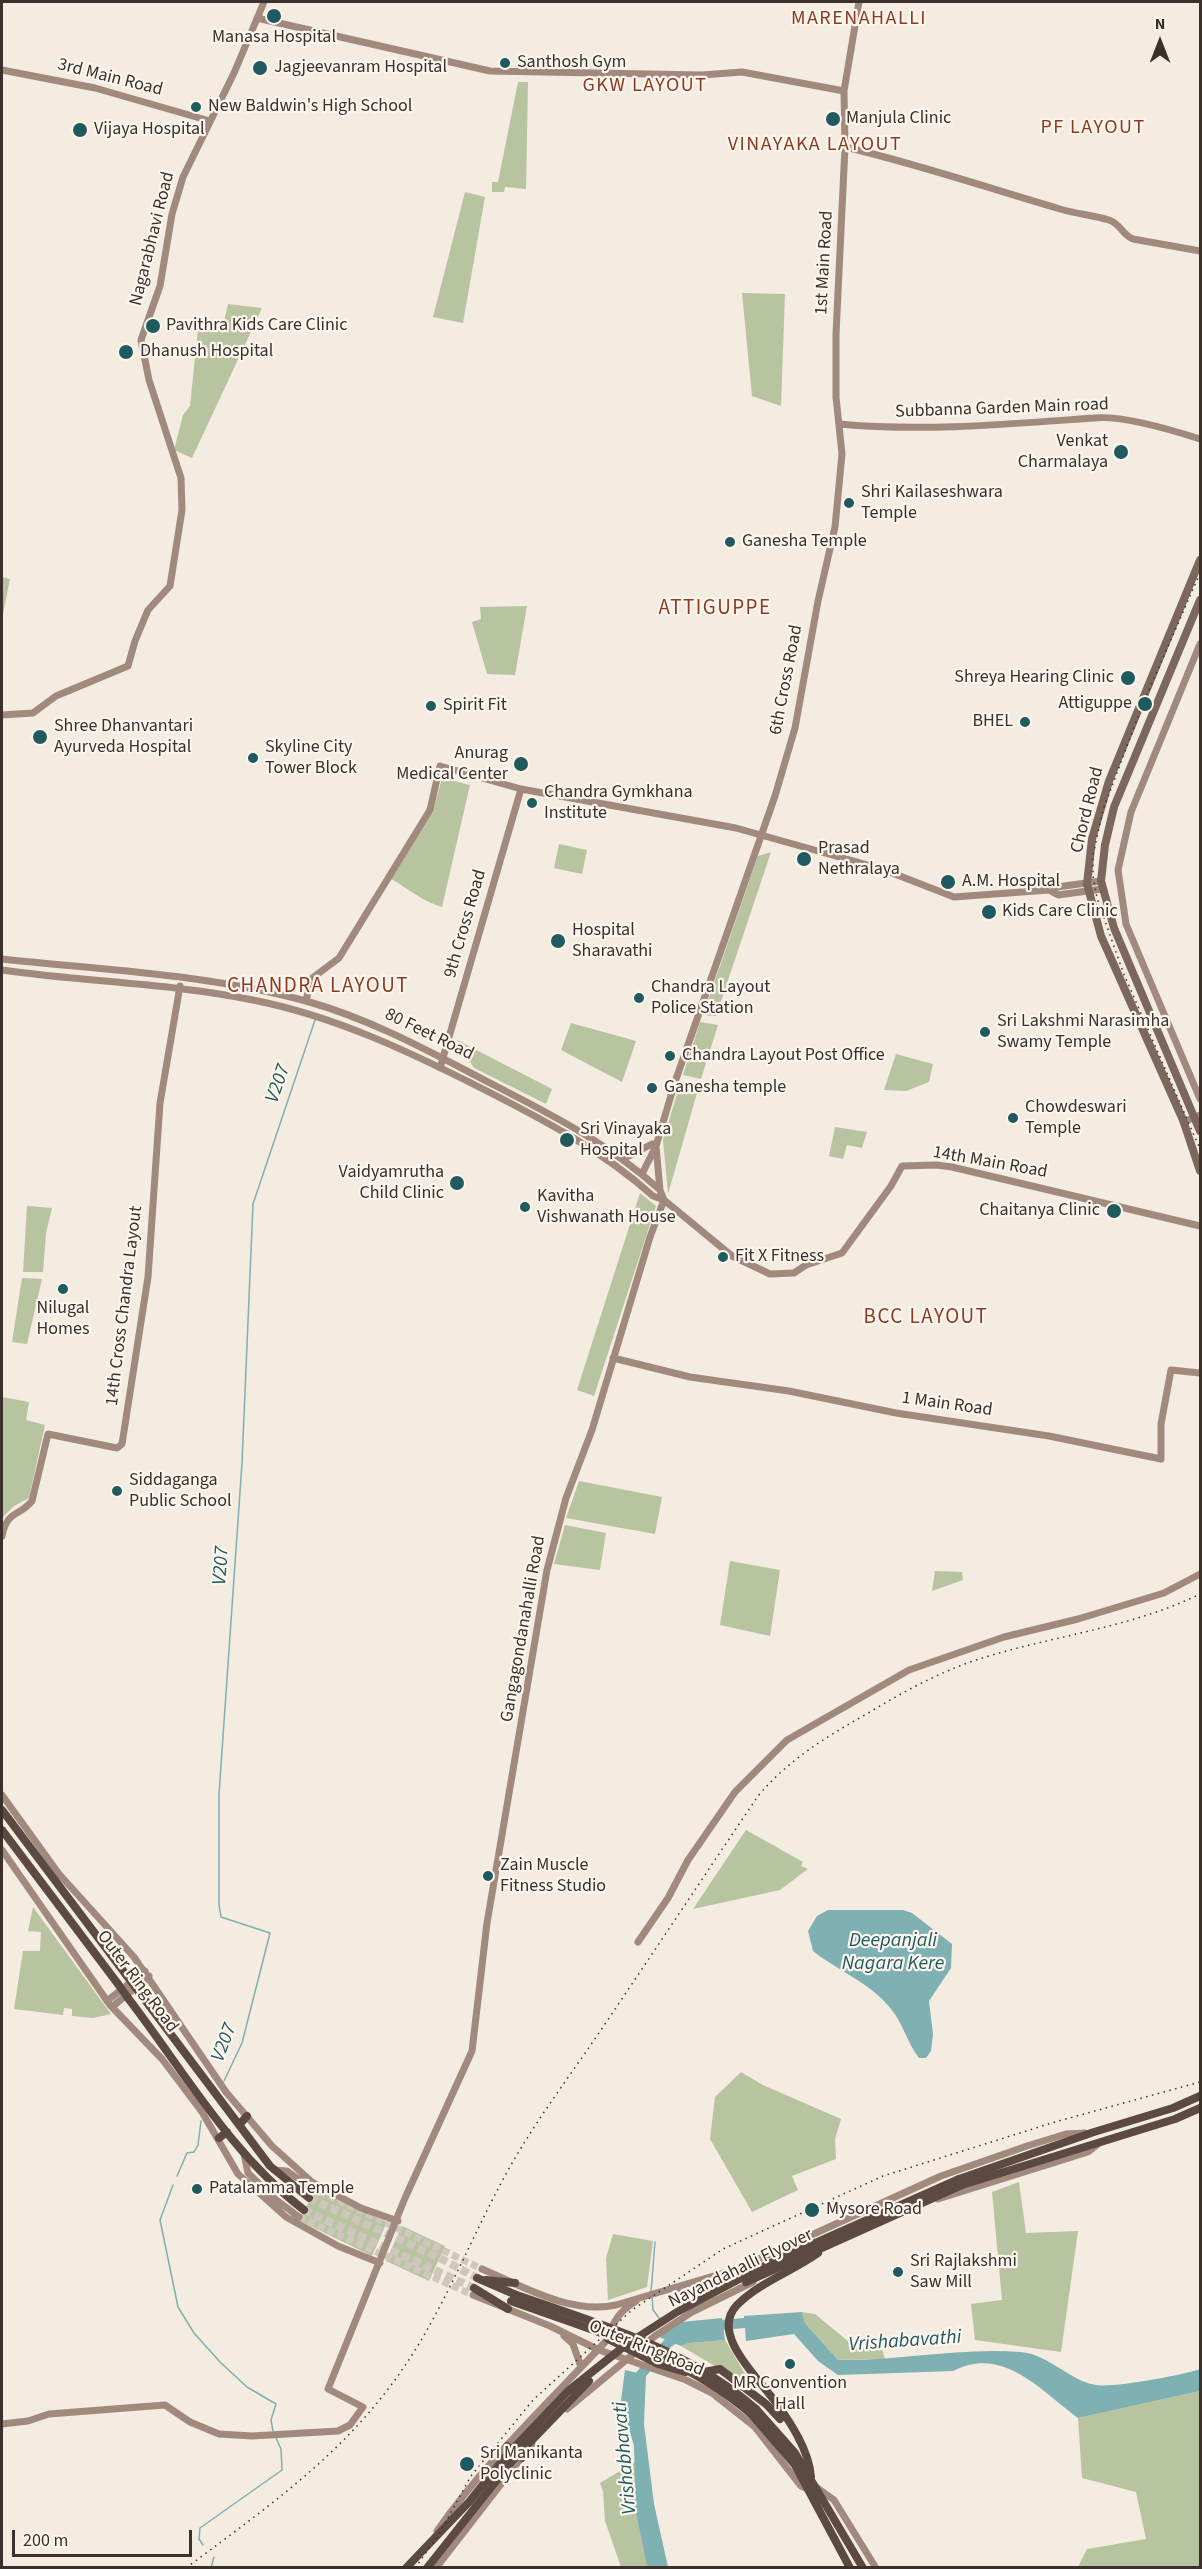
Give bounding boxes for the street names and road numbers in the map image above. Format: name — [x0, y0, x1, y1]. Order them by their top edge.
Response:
street label: 3rd Main Road — [55, 55, 165, 101]
street label: Nagarabhavi Road — [126, 170, 180, 308]
street label: 1st Main Road — [811, 210, 839, 316]
street label: Subbanna Garden Main road — [895, 394, 1109, 424]
street label: 6th Cross Road — [766, 623, 808, 737]
street label: Chord Road — [1067, 765, 1109, 855]
street label: 9th Cross Road — [440, 867, 492, 981]
street label: 80 Feet Road — [381, 1004, 477, 1066]
street label: 14th Main Road — [931, 1142, 1049, 1184]
street label: 14th Cross Chandra Layout — [102, 1205, 148, 1407]
street label: 1 Main Road — [900, 1388, 994, 1422]
street label: Gangagondanahalli Road — [497, 1534, 551, 1724]
street label: Outer Ring Road — [92, 1927, 182, 2037]
street label: Nayandahalli Flyover — [665, 2225, 817, 2313]
street label: Outer Ring Road — [585, 2316, 707, 2382]

